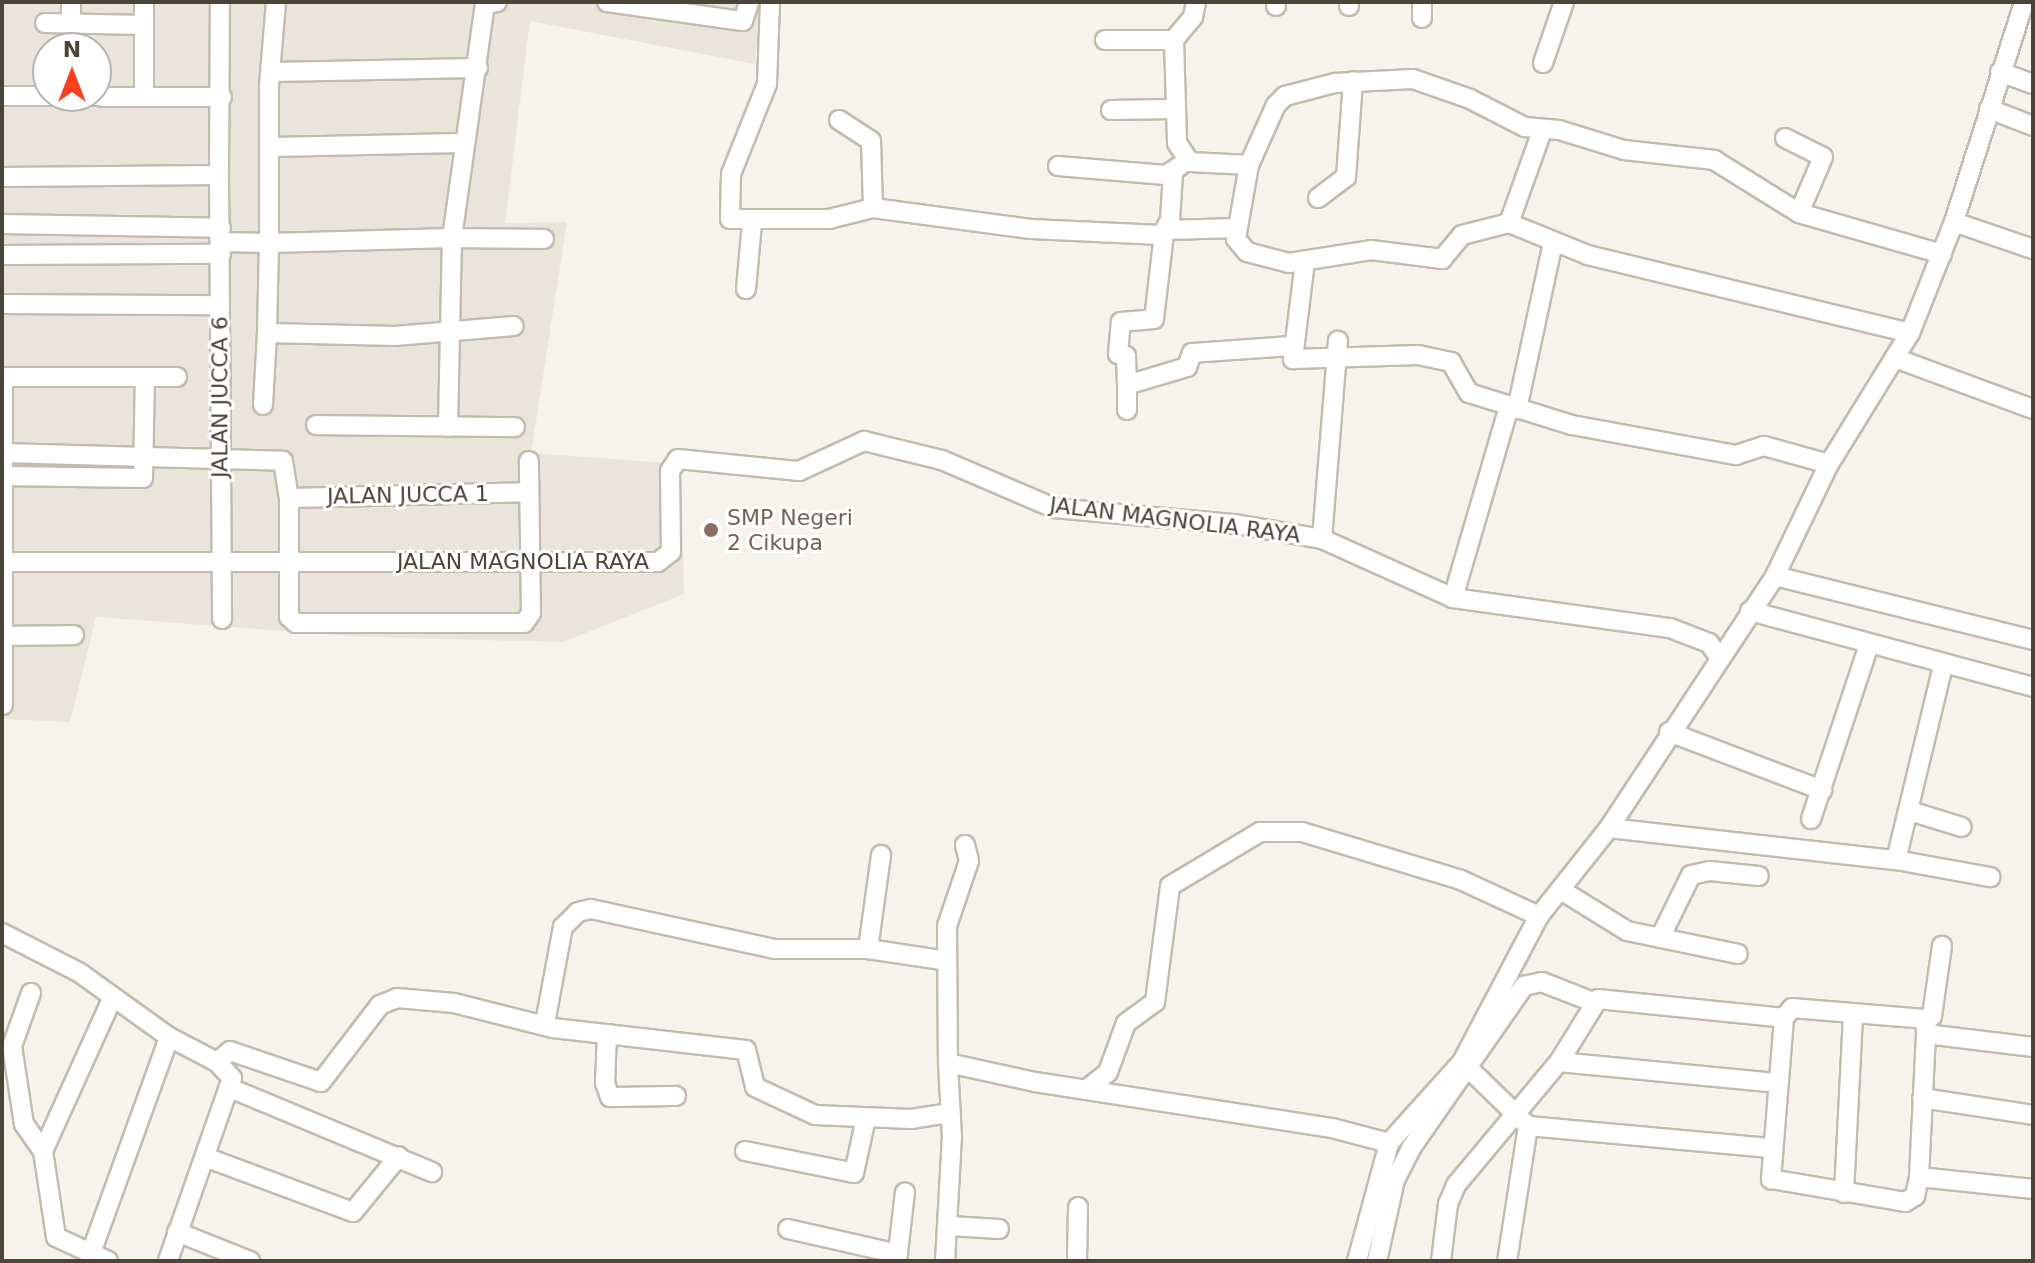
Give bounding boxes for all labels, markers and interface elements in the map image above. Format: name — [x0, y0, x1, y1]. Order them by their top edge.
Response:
north arrow — [32, 32, 112, 112]
text: N — [63, 37, 81, 62]
street label: JALAN JUCCA 6 — [207, 316, 233, 478]
street label: JALAN JUCCA 1 — [327, 480, 489, 510]
street label: JALAN MAGNOLIA RAYA — [1048, 492, 1302, 548]
place label: SMP Negeri 2 Cikupa — [727, 504, 853, 556]
marker: SMP Negeri 2 Cikupa — [702, 521, 720, 539]
street label: JALAN MAGNOLIA RAYA — [397, 549, 649, 575]

